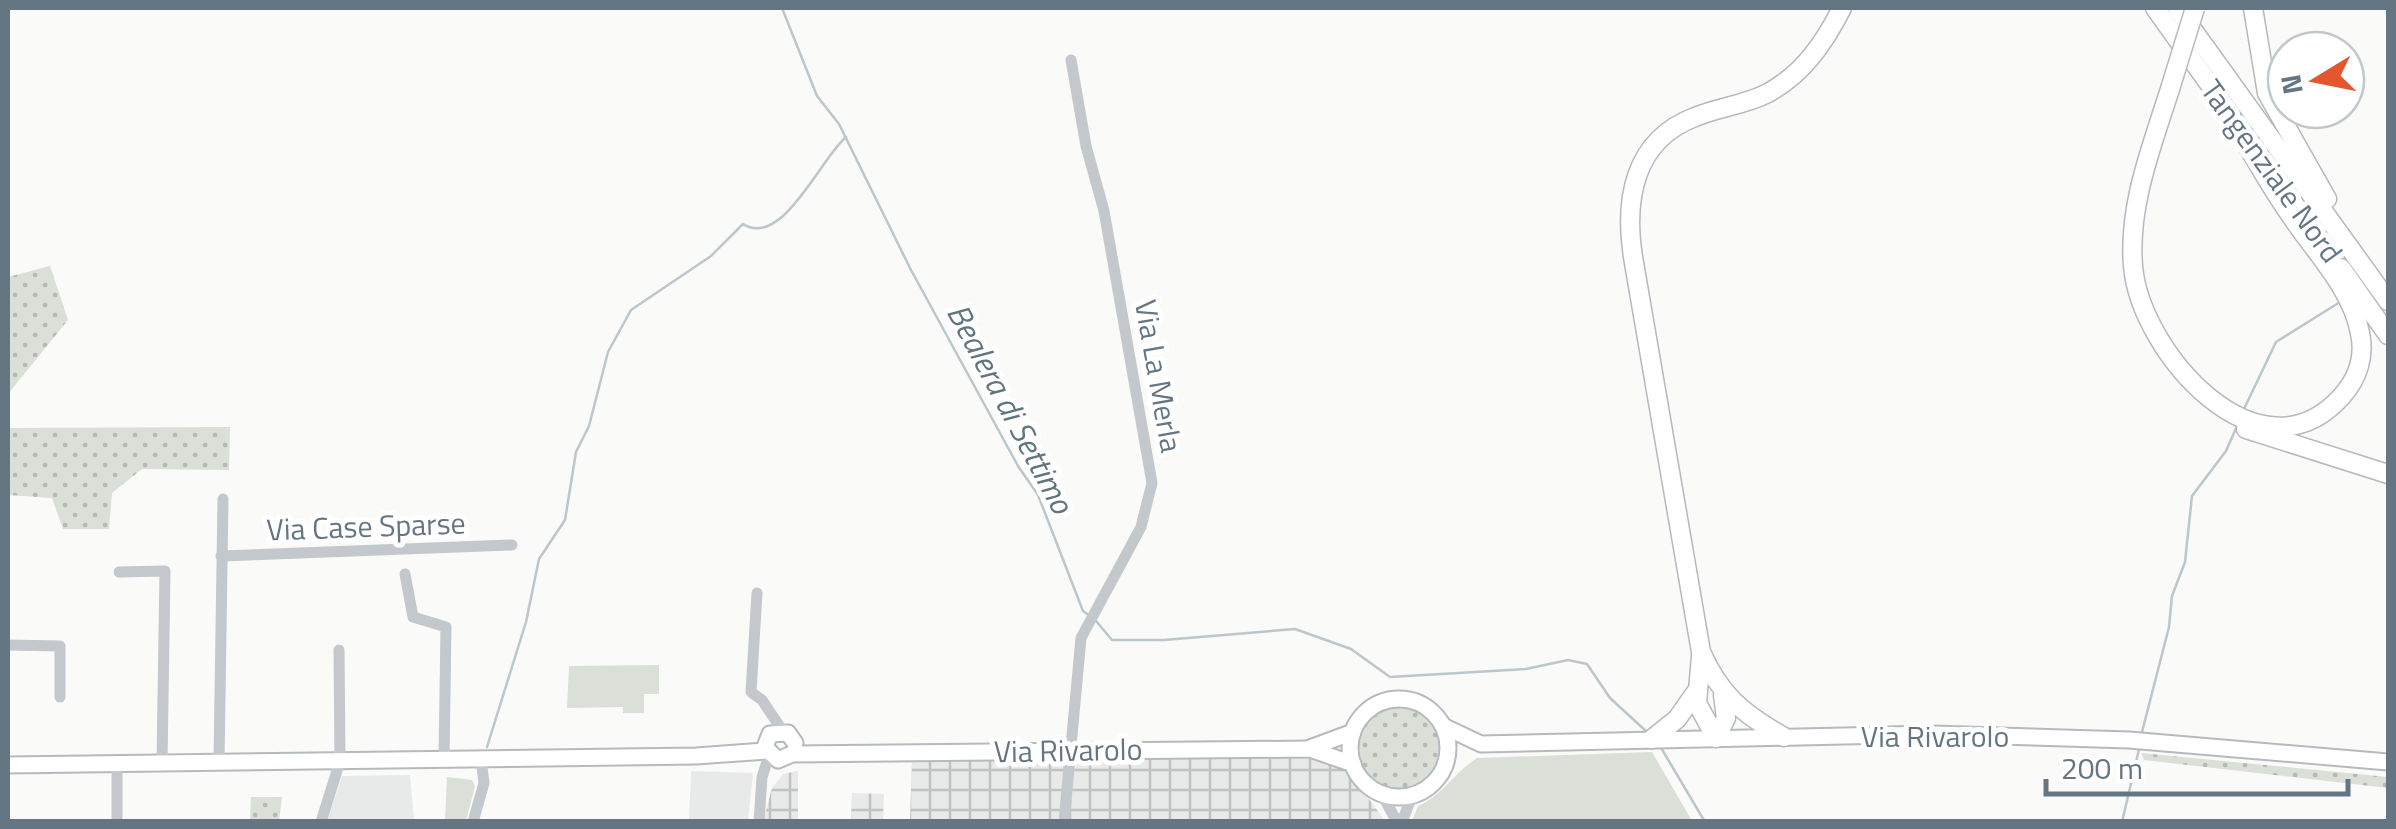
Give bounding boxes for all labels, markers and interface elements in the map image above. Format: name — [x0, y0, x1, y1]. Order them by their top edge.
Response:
north arrow — [2266, 30, 2366, 130]
street label: Tangenziale Nord — [2194, 73, 2350, 269]
water label: Bealera di Settimo — [935, 294, 1087, 523]
street label: Via La Merla — [1123, 296, 1195, 456]
street label: Via Case Sparse — [266, 500, 466, 552]
street label: Via Rivarolo — [1861, 713, 2009, 759]
street label: Via Rivarolo — [993, 726, 1143, 774]
scale bar — [2046, 734, 2348, 796]
text: 200 m — [2061, 745, 2143, 791]

